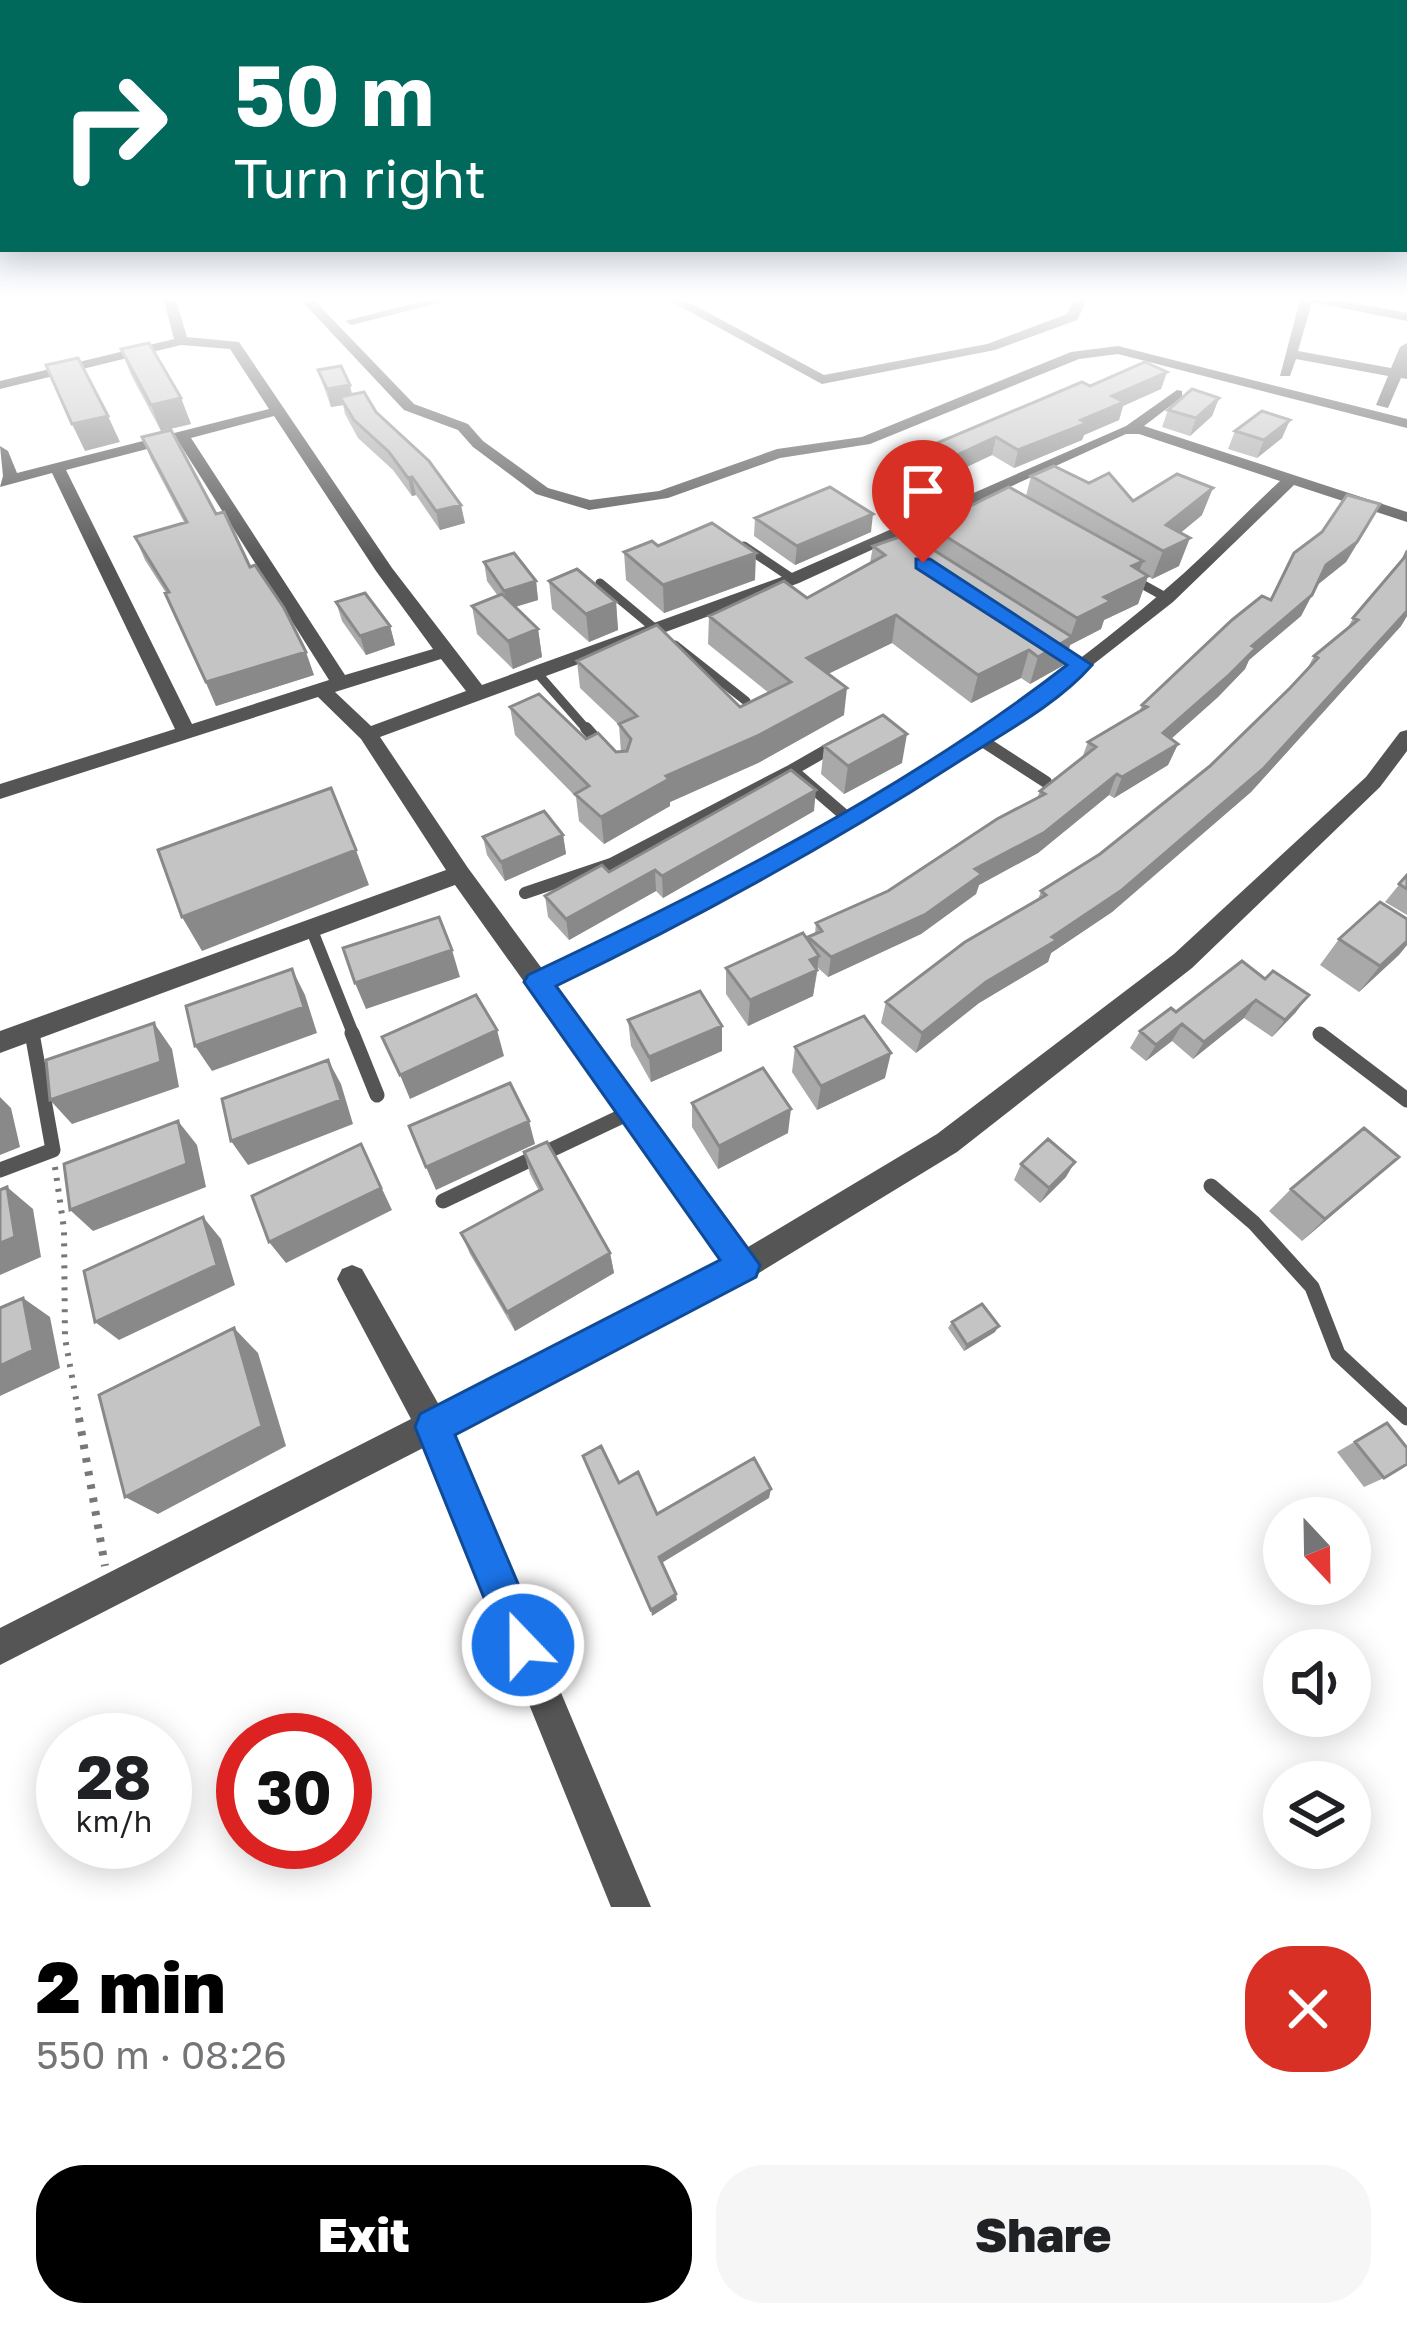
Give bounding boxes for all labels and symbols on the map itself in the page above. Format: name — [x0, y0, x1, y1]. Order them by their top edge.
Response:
pin — [872, 440, 974, 563]
north arrow — [1263, 1497, 1371, 1605]
position arrow — [460, 1582, 586, 1708]
speed limit sign: 30 — [216, 1713, 372, 1869]

